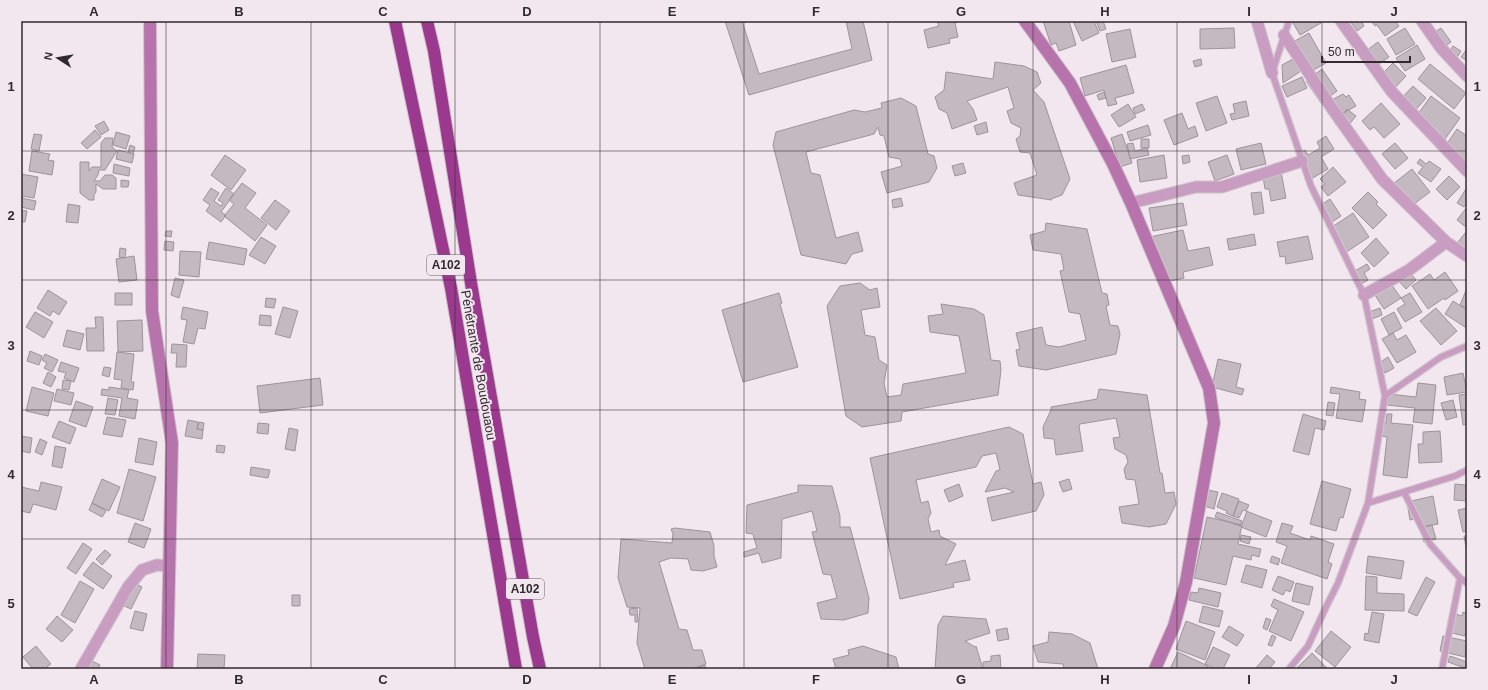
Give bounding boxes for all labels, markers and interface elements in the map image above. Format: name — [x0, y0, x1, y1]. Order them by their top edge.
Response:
text: A — [89, 4, 99, 19]
text: B — [234, 4, 244, 19]
text: C — [378, 4, 388, 19]
text: D — [522, 4, 532, 19]
text: E — [668, 4, 677, 19]
text: F — [812, 4, 820, 19]
text: G — [956, 4, 966, 19]
text: H — [1100, 4, 1110, 19]
text: I — [1247, 4, 1251, 19]
text: J — [1390, 4, 1398, 19]
north arrow — [38, 38, 78, 78]
scale bar — [1322, 38, 1410, 64]
text: 50 m — [1328, 45, 1355, 59]
text: N — [42, 51, 55, 61]
text: 1 — [7, 79, 15, 94]
text: 1 — [1473, 79, 1481, 94]
text: 2 — [7, 208, 15, 223]
text: 2 — [1473, 208, 1481, 223]
road number: A102 — [427, 255, 465, 275]
street label: Pénétrante de Boudouaou — [458, 289, 499, 441]
text: 3 — [7, 338, 15, 353]
text: 3 — [1473, 338, 1481, 353]
text: 4 — [7, 467, 15, 482]
text: 4 — [1473, 467, 1481, 482]
road number: A102 — [506, 579, 544, 599]
text: 5 — [7, 596, 15, 611]
text: 5 — [1473, 596, 1481, 611]
text: A — [89, 672, 99, 687]
text: B — [234, 672, 244, 687]
text: C — [378, 672, 388, 687]
text: D — [522, 672, 532, 687]
text: E — [668, 672, 677, 687]
text: F — [812, 672, 820, 687]
text: G — [956, 672, 966, 687]
text: H — [1100, 672, 1110, 687]
text: I — [1247, 672, 1251, 687]
text: J — [1390, 672, 1398, 687]

